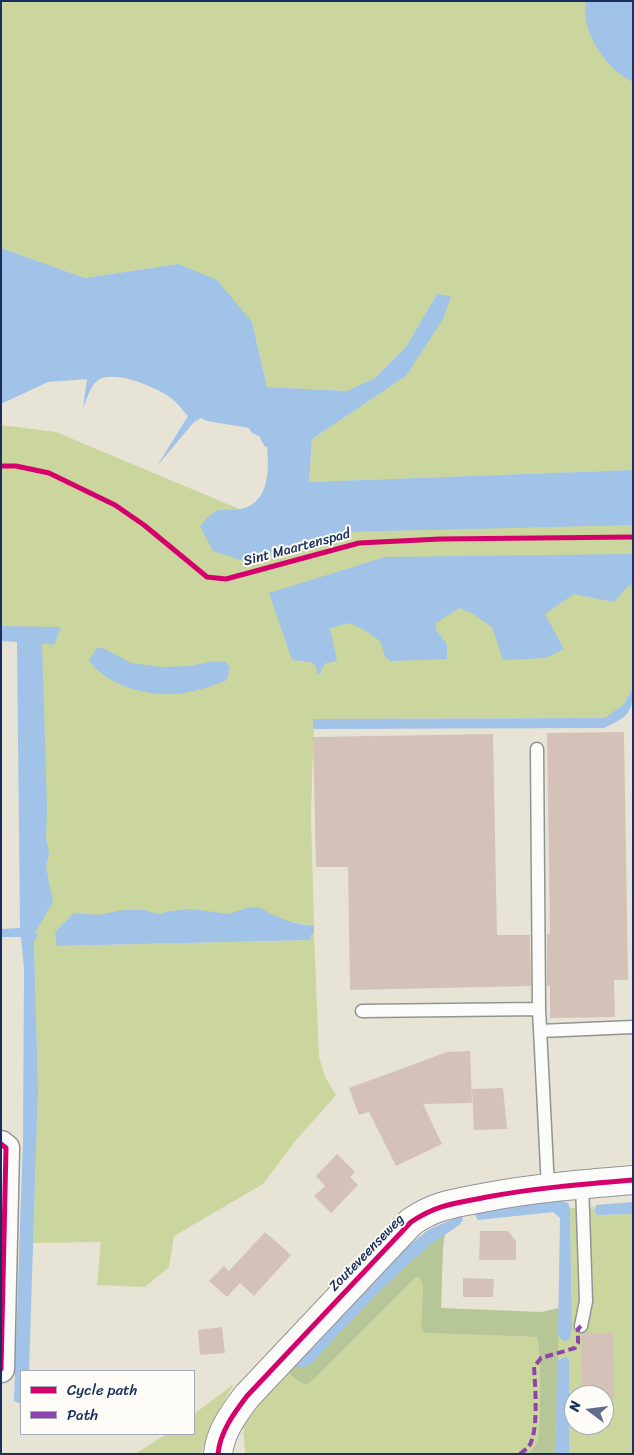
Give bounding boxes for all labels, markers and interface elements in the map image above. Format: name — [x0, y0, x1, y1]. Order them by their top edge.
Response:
street label: Sint Maartenspad — [242, 526, 352, 570]
street label: Zouteveenseweg — [326, 1211, 408, 1295]
legend — [20, 1370, 195, 1435]
text: Cycle path — [67, 1377, 137, 1403]
north arrow — [564, 1385, 614, 1435]
text: N — [562, 1398, 588, 1414]
text: Path — [67, 1402, 98, 1428]

